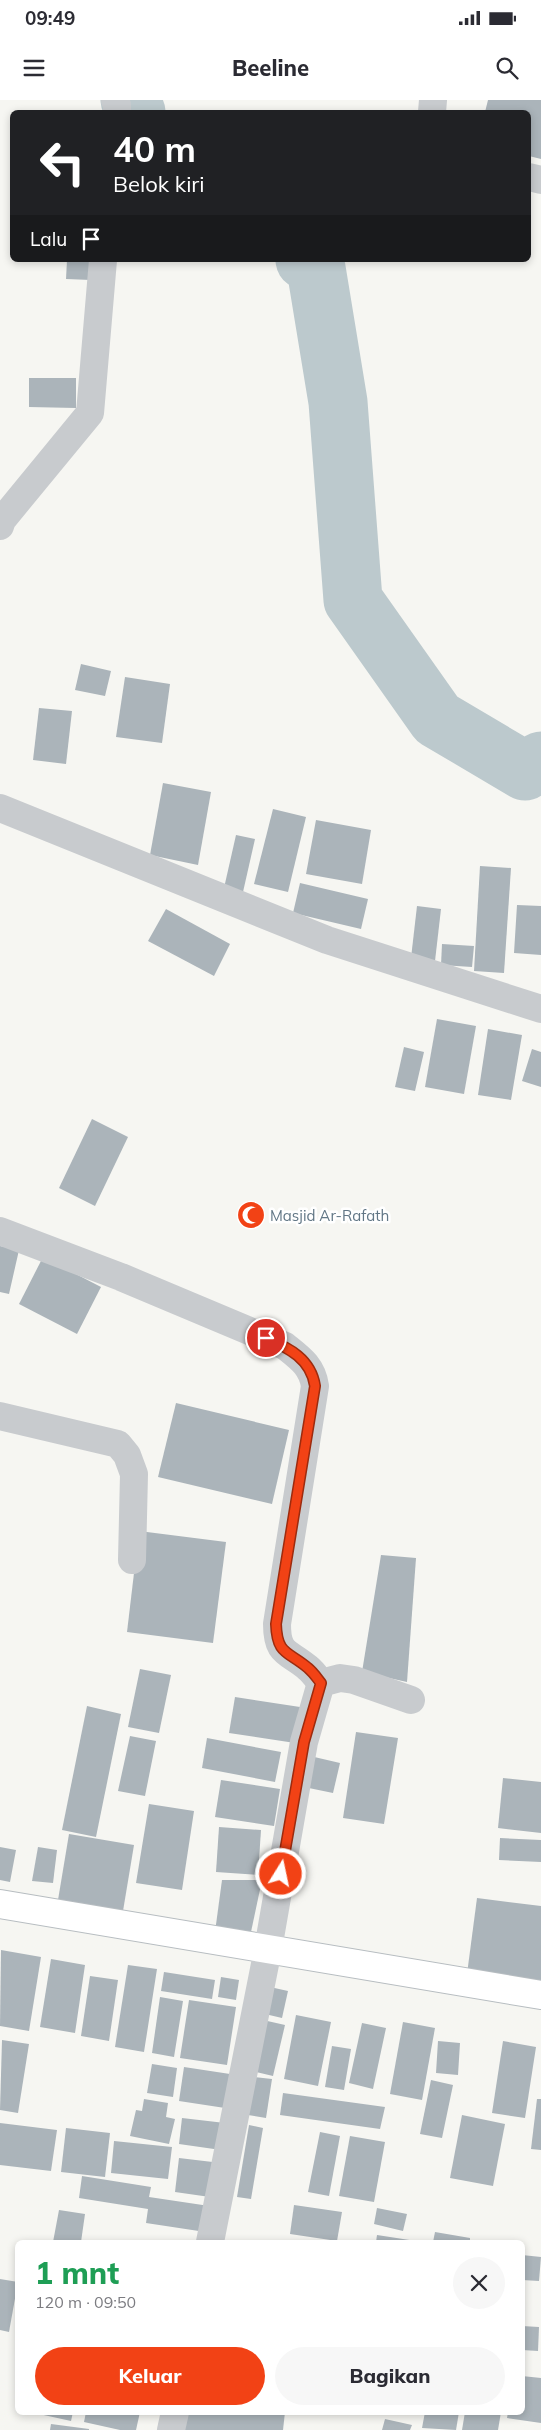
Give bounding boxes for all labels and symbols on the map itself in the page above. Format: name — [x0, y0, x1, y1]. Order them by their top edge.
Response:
mosque icon: Masjid Ar-Rafath — [236, 1200, 266, 1230]
place label: Masjid Ar-Rafath — [270, 1206, 389, 1225]
pin — [245, 1317, 287, 1359]
position arrow — [254, 1847, 306, 1899]

